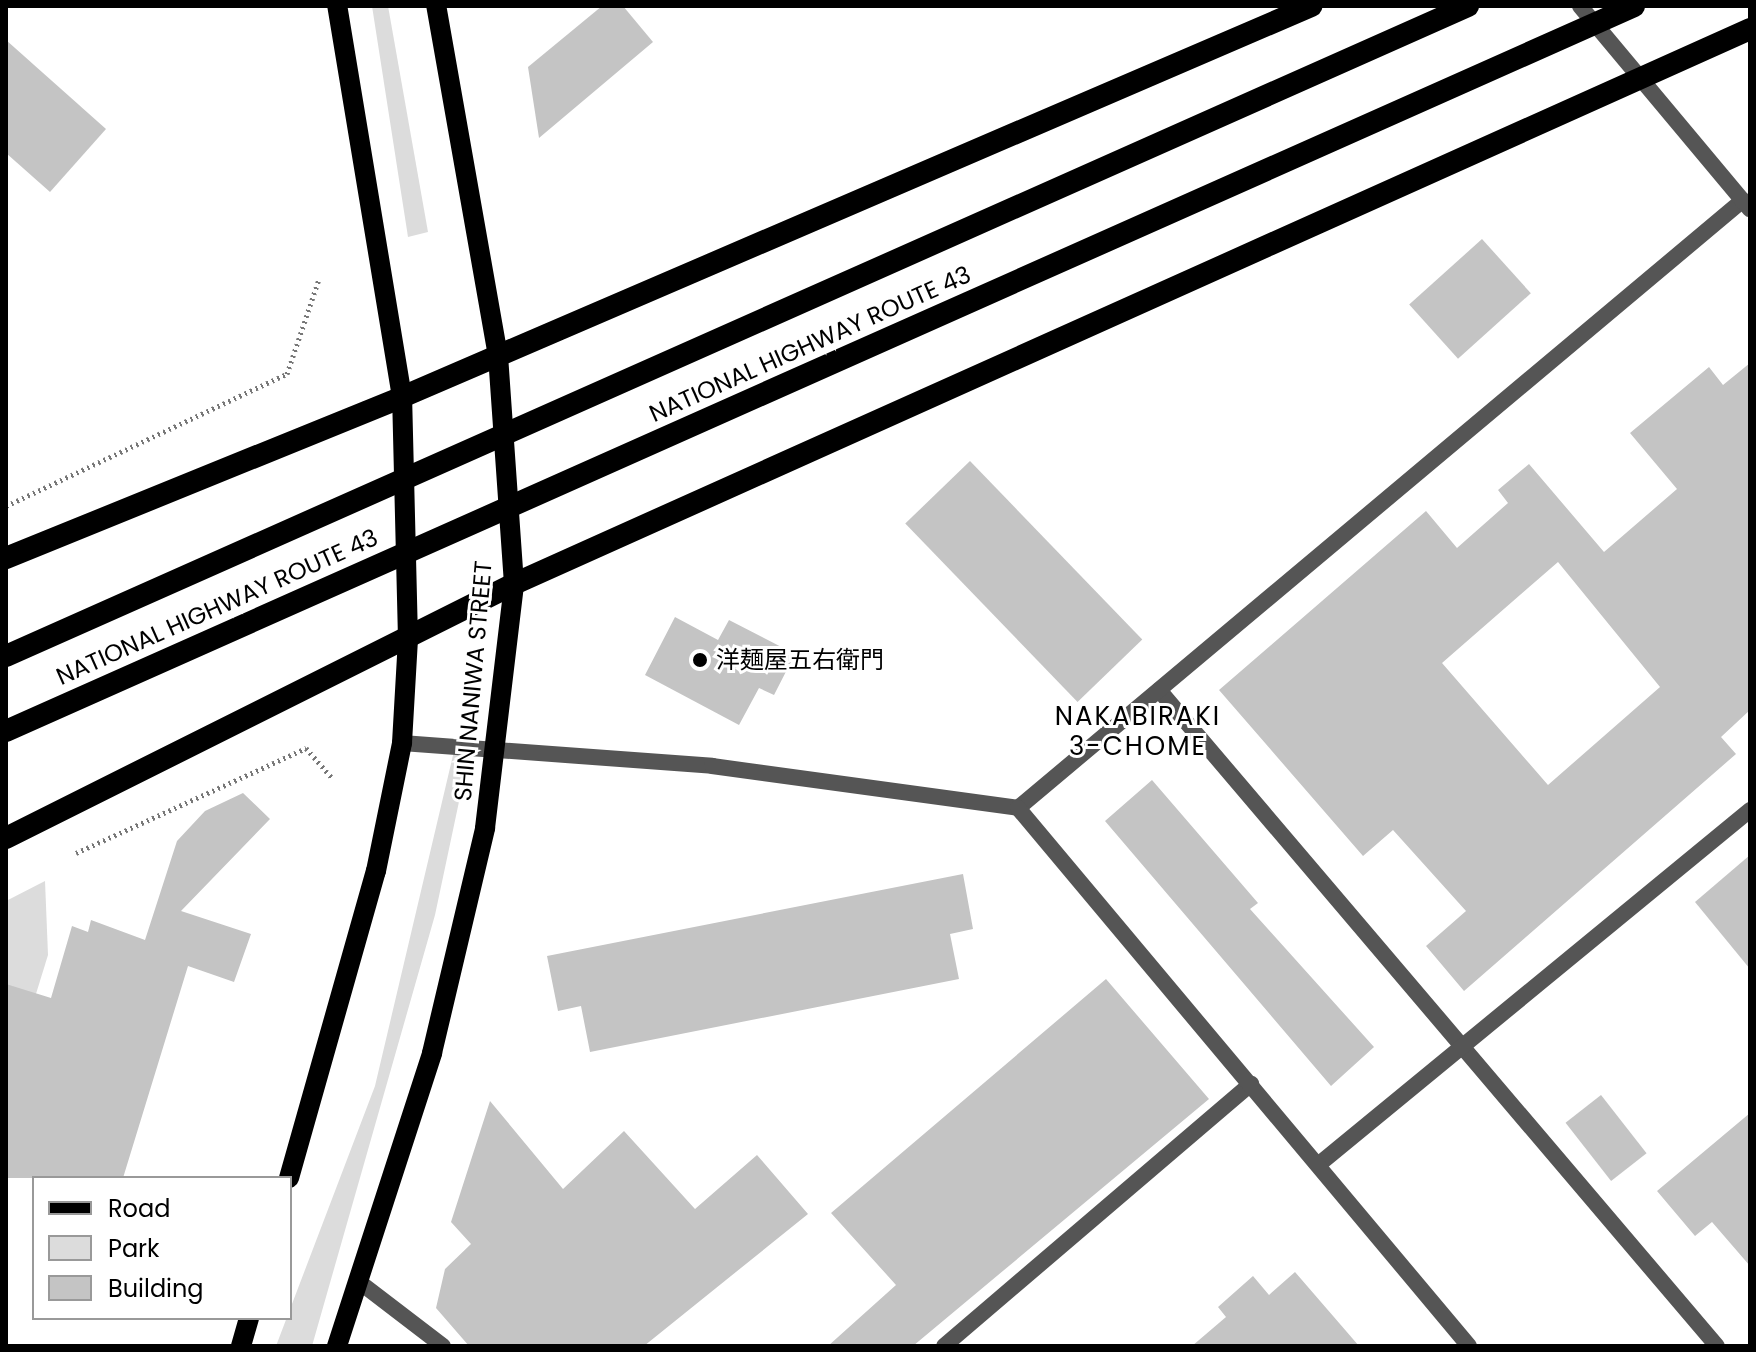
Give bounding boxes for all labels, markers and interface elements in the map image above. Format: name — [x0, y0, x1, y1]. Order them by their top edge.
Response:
street label: NATIONAL HIGHWAY ROUTE 43 — [645, 260, 975, 428]
street label: NATIONAL HIGHWAY ROUTE 43 — [52, 523, 382, 691]
street label: SHIN NANIWA STREET — [448, 560, 498, 802]
place label: 洋麺屋五右衛門 — [716, 646, 884, 674]
marker: 洋麺屋五右衛門 — [691, 651, 709, 669]
district label: NAKABIRAKI 3-CHOME — [1055, 701, 1221, 762]
legend — [32, 1176, 292, 1320]
text: Road — [108, 1192, 170, 1225]
text: Park — [108, 1232, 159, 1265]
text: Building — [108, 1272, 204, 1305]

